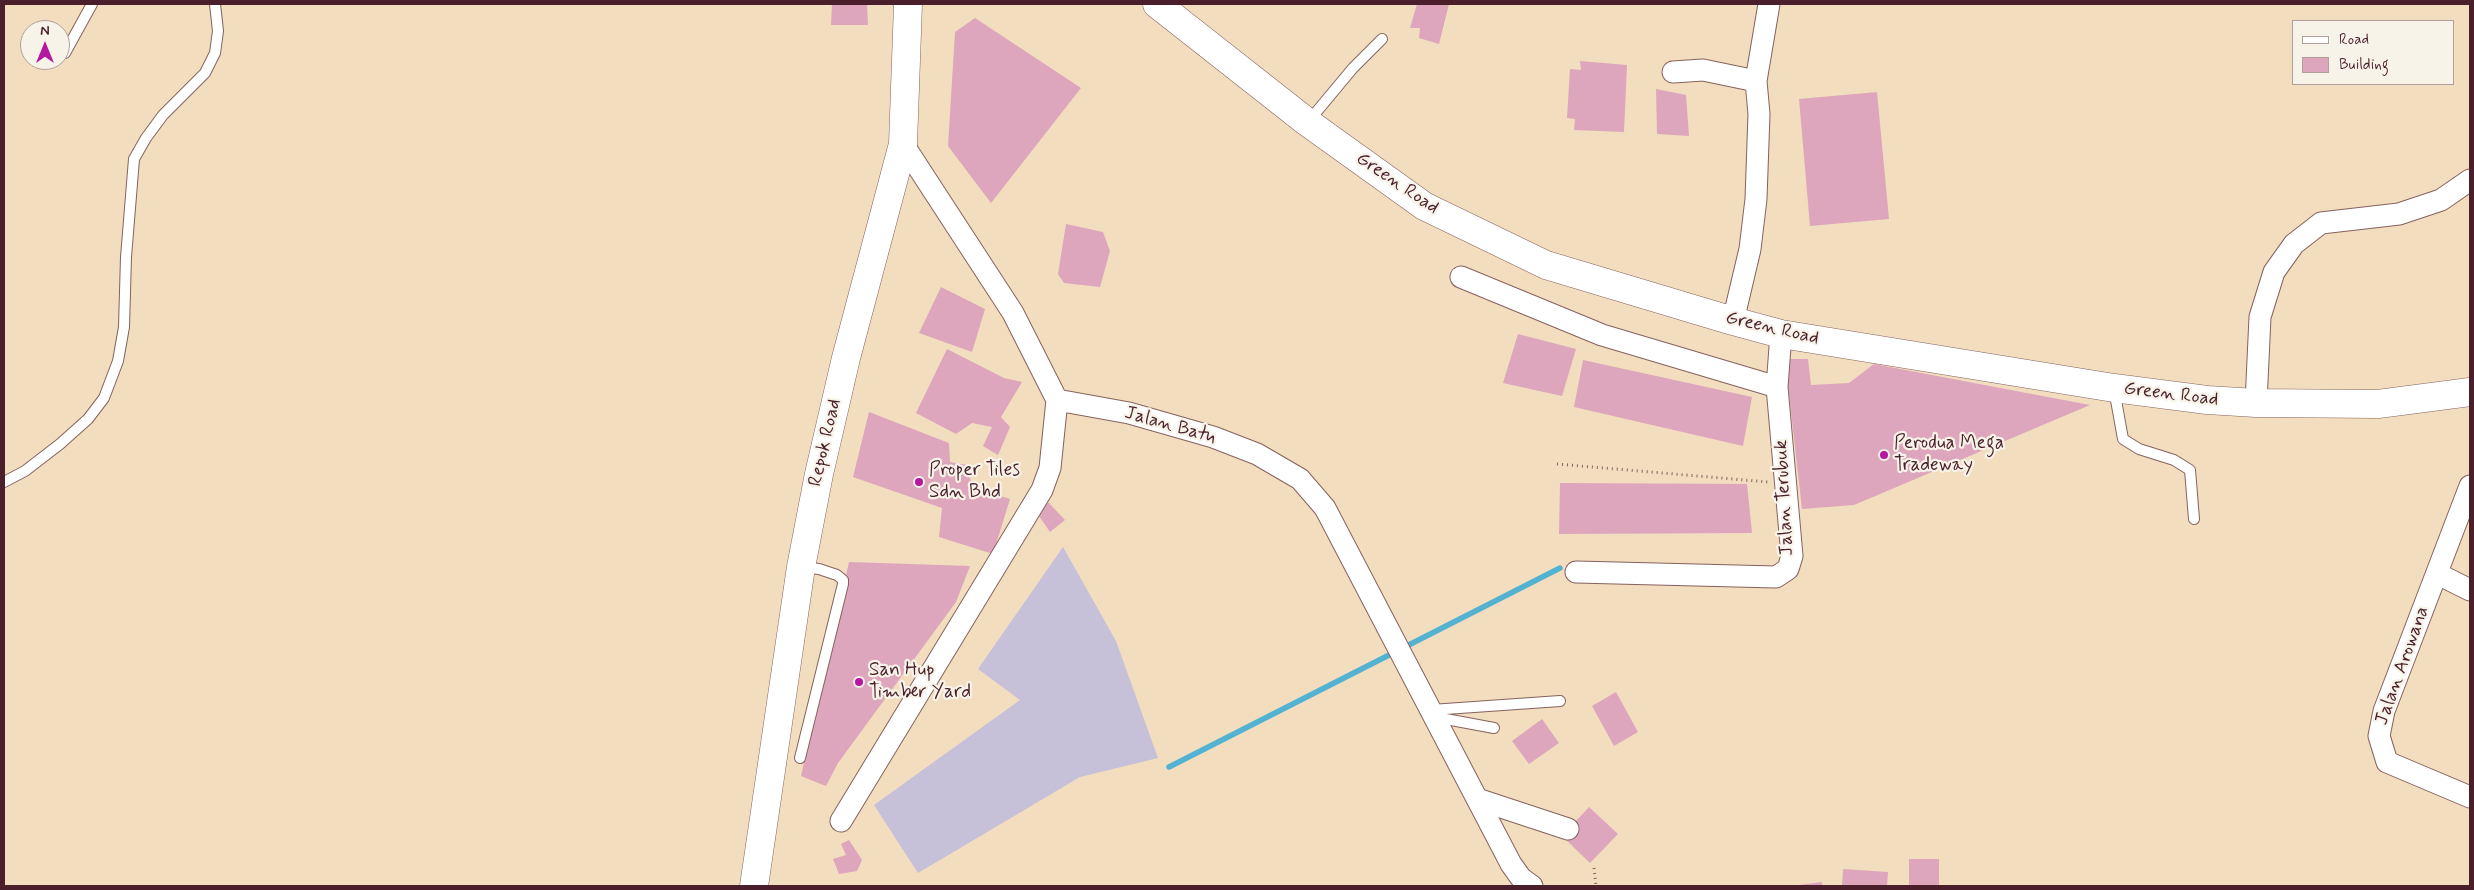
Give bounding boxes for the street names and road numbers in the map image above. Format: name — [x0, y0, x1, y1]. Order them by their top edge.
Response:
street label: Green Road — [1351, 148, 1443, 220]
street label: Green Road — [1723, 307, 1821, 351]
street label: Green Road — [2122, 378, 2220, 412]
street label: Repok Road — [805, 397, 847, 489]
street label: Jalan Batu — [1122, 402, 1218, 450]
street label: Jalan Terubuk — [1771, 439, 1799, 557]
street label: Jalan Arowana — [2371, 604, 2435, 728]

